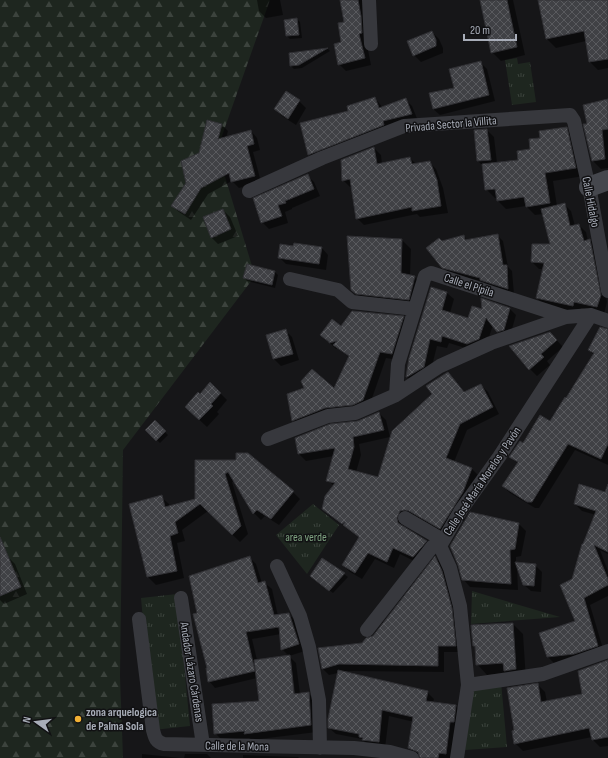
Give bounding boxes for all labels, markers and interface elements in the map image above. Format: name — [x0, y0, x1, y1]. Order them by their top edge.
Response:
scale bar — [464, 16, 516, 42]
text: 20 m — [470, 23, 490, 38]
street label: Privada Sector la Villita — [405, 113, 498, 136]
street label: Calle Hidalgo — [578, 175, 603, 229]
street label: Calle el Pípila — [442, 270, 496, 301]
street label: Calle José María Morelos y Pavón — [440, 424, 524, 539]
park label: area verde — [285, 530, 327, 545]
street label: Andador Lázaro Cárdenas — [176, 620, 207, 723]
north arrow — [16, 702, 56, 742]
place label: zona arquelogica de Palma Sola — [86, 705, 157, 734]
marker: zona arquelogica de Palma Sola — [73, 714, 83, 724]
text: N — [20, 715, 34, 724]
street label: Calle de la Mona — [205, 738, 269, 755]

